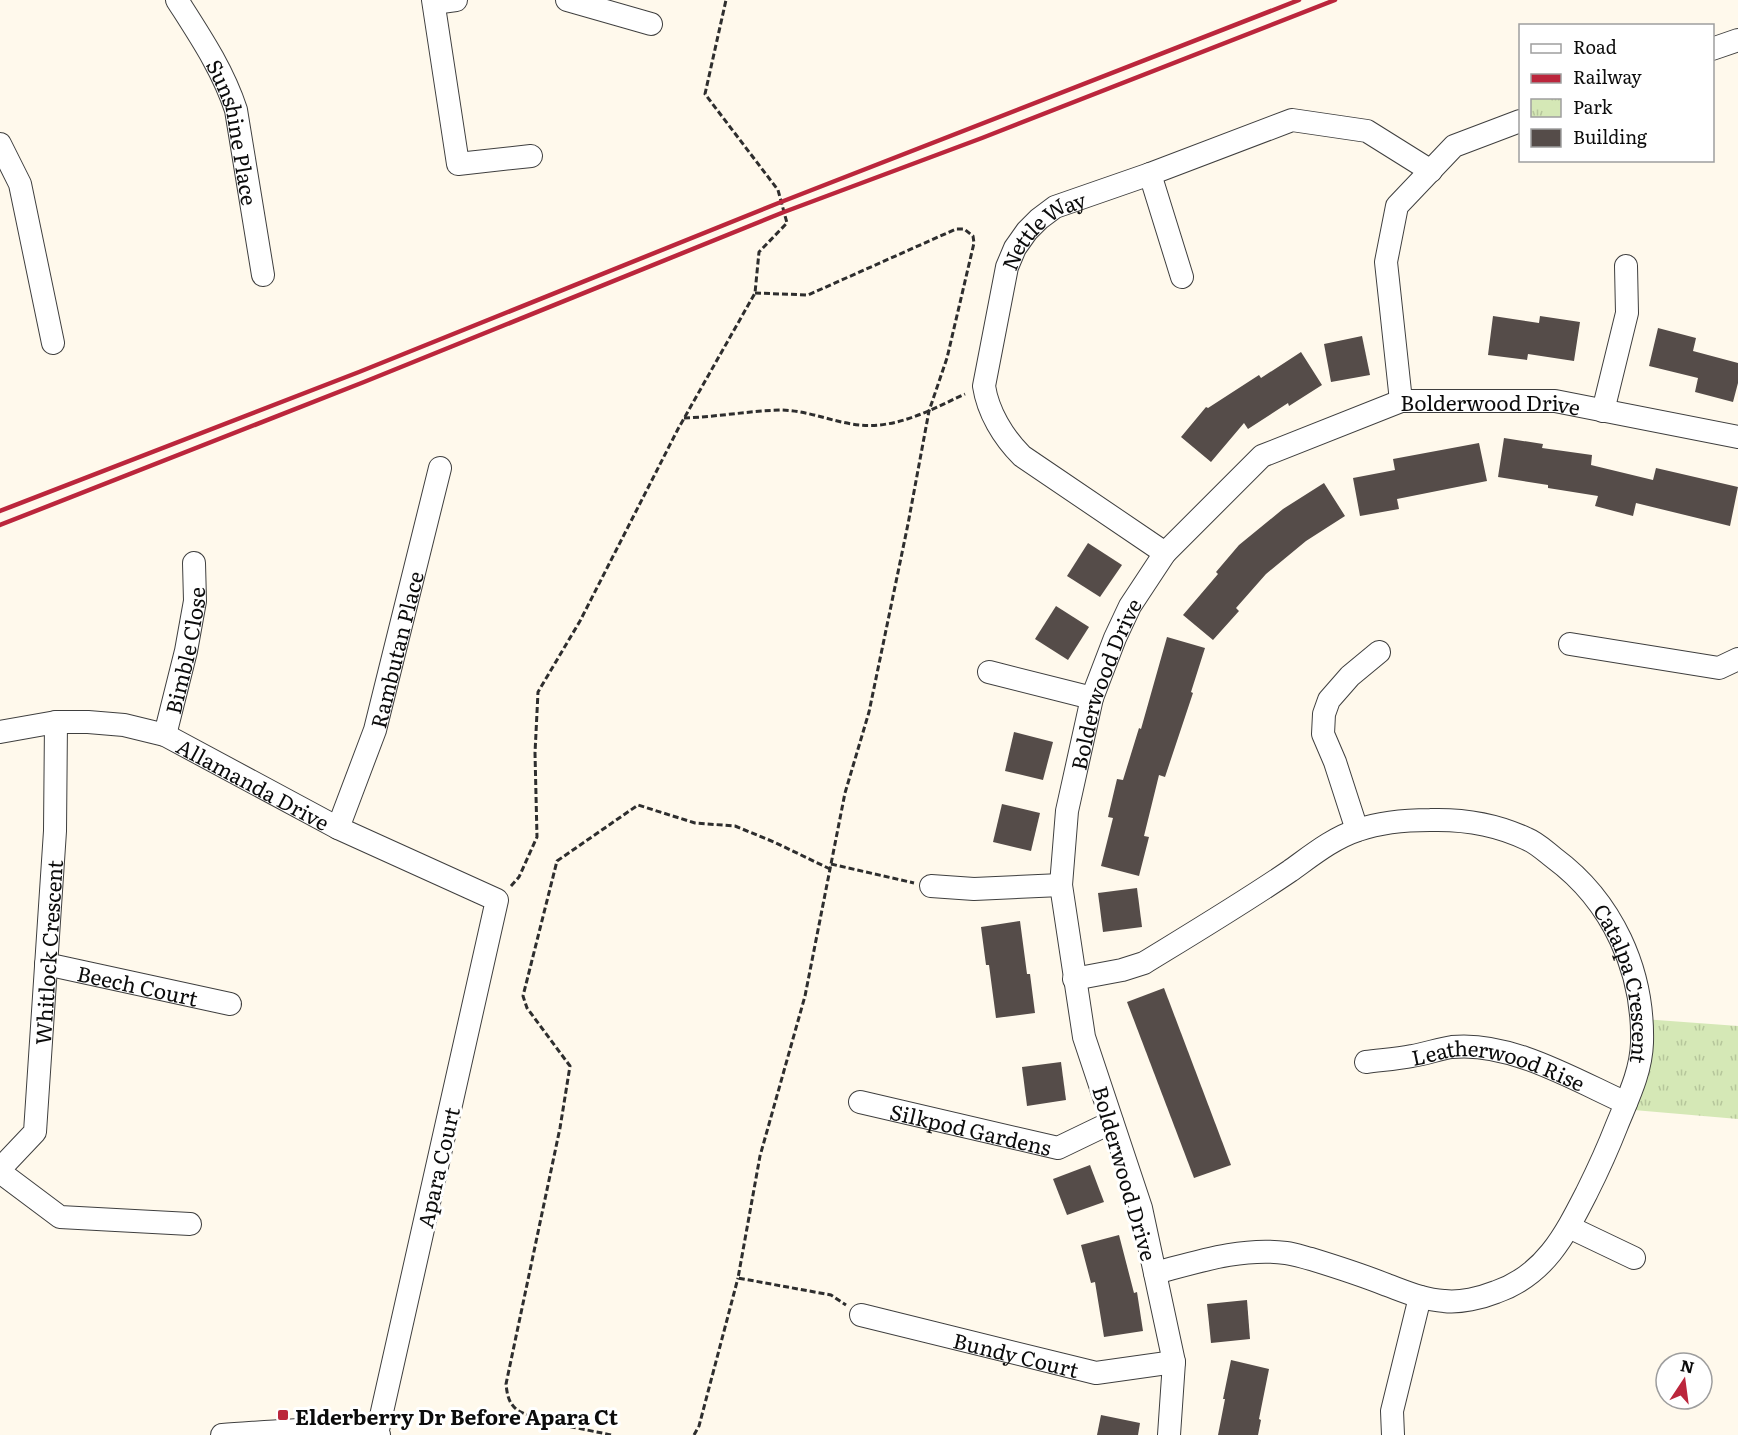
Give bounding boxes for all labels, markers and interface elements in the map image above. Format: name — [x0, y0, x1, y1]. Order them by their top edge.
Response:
legend — [1519, 24, 1714, 162]
text: Road — [1573, 33, 1617, 60]
street label: Sunshine Place — [200, 53, 267, 208]
text: Railway — [1573, 63, 1642, 90]
text: Park — [1573, 93, 1614, 120]
text: Building — [1573, 123, 1648, 150]
street label: Nettle Way — [992, 182, 1090, 274]
street label: Bolderwood Drive — [1400, 386, 1584, 421]
street label: Rambutan Place — [361, 567, 429, 731]
street label: Bimble Close — [155, 587, 211, 717]
street label: Bolderwood Drive — [1061, 591, 1147, 773]
street label: Allamanda Drive — [172, 729, 336, 837]
street label: Whitlock Crescent — [25, 858, 69, 1046]
street label: Catalpa Crescent — [1588, 896, 1658, 1067]
street label: Beech Court — [75, 956, 202, 1012]
street label: Leatherwood Rise — [1408, 1031, 1591, 1097]
street label: Bolderwood Drive — [1086, 1082, 1166, 1264]
street label: Silkpod Gardens — [887, 1094, 1055, 1162]
street label: Apara Court — [408, 1103, 466, 1230]
street label: Bundy Court — [950, 1323, 1083, 1384]
north arrow — [1654, 1351, 1714, 1411]
text: N — [1678, 1352, 1697, 1379]
place label: Elderberry Dr Before Apara Ct — [295, 1400, 619, 1431]
marker: Elderberry Dr Before Apara Ct — [276, 1408, 290, 1422]

